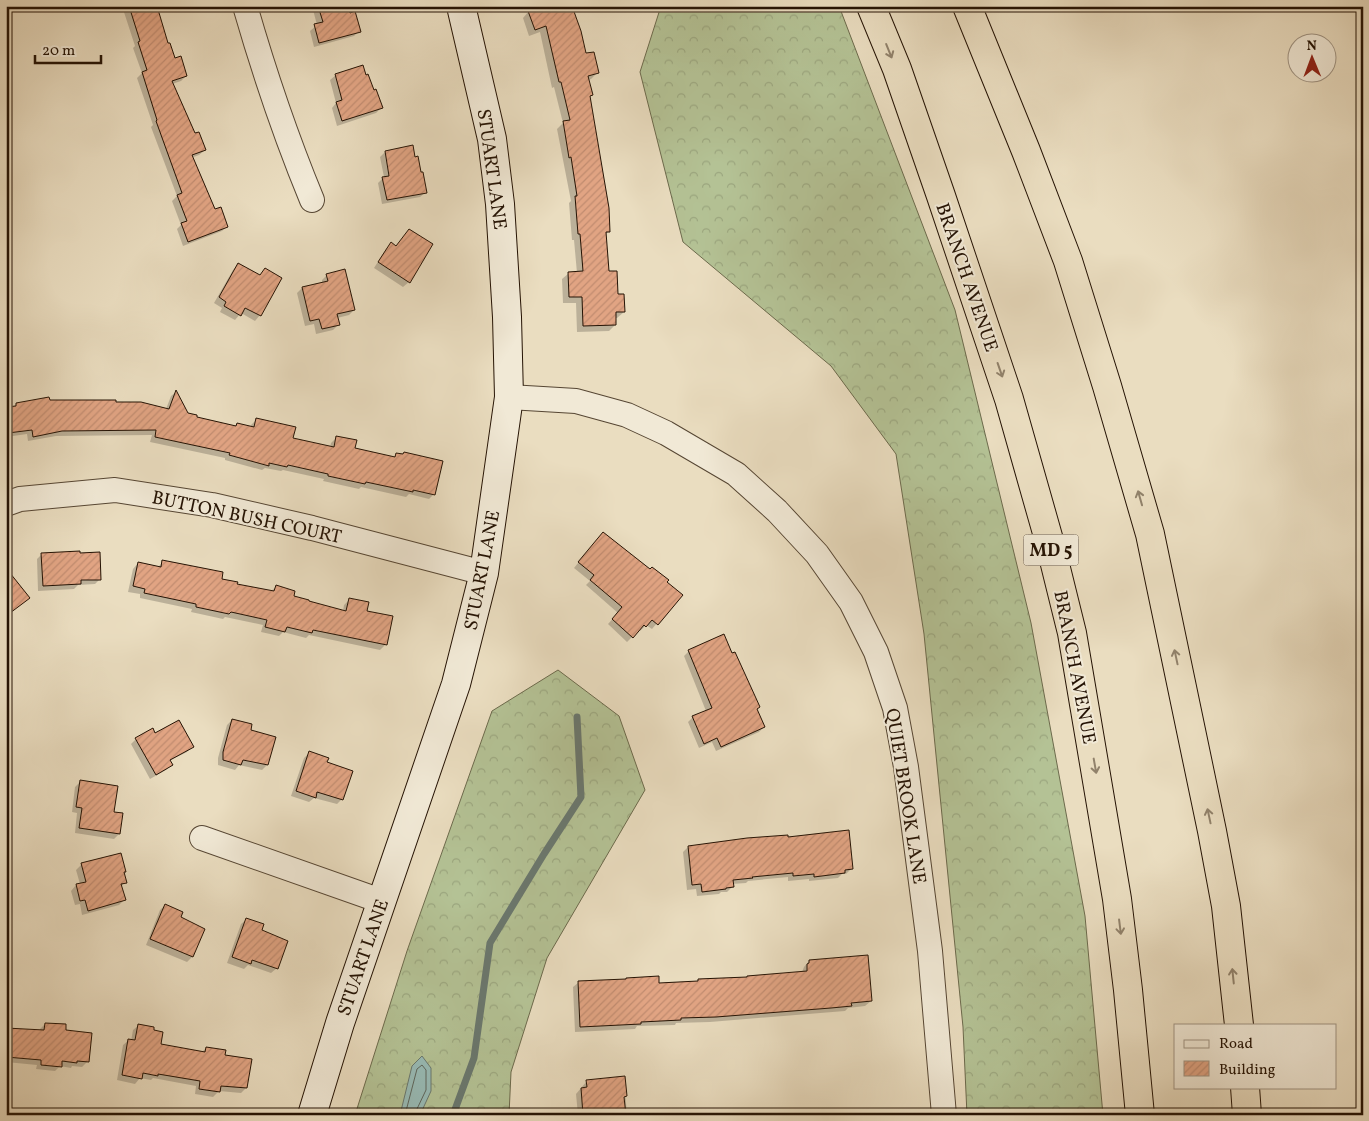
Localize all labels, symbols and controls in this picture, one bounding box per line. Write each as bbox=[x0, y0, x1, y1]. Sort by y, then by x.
scale bar bbox=[35, 32, 101, 64]
north arrow bbox=[1286, 32, 1336, 82]
text: N bbox=[1307, 37, 1317, 56]
text: 20 m bbox=[42, 41, 75, 62]
one-way arrow bbox=[886, 44, 895, 59]
street label: STUART LANE bbox=[470, 107, 512, 231]
street label: BRANCH AVENUE bbox=[928, 200, 1004, 356]
one-way arrow bbox=[995, 362, 1005, 378]
street label: BUTTON BUSH COURT bbox=[149, 485, 344, 551]
one-way arrow bbox=[1134, 491, 1144, 507]
street label: STUART LANE bbox=[459, 508, 507, 633]
road number: MD 5 bbox=[1024, 534, 1078, 566]
street label: BRANCH AVENUE bbox=[1046, 588, 1102, 747]
one-way arrow bbox=[1171, 649, 1180, 665]
street label: QUIET BROOK LANE bbox=[878, 707, 932, 886]
one-way arrow bbox=[1090, 758, 1100, 774]
one-way arrow bbox=[1203, 808, 1213, 824]
street label: STUART LANE bbox=[332, 896, 396, 1019]
one-way arrow bbox=[1115, 918, 1125, 934]
one-way arrow bbox=[1228, 969, 1238, 985]
legend bbox=[1174, 1024, 1336, 1088]
text: Road bbox=[1219, 1034, 1253, 1055]
text: Building bbox=[1219, 1060, 1276, 1081]

